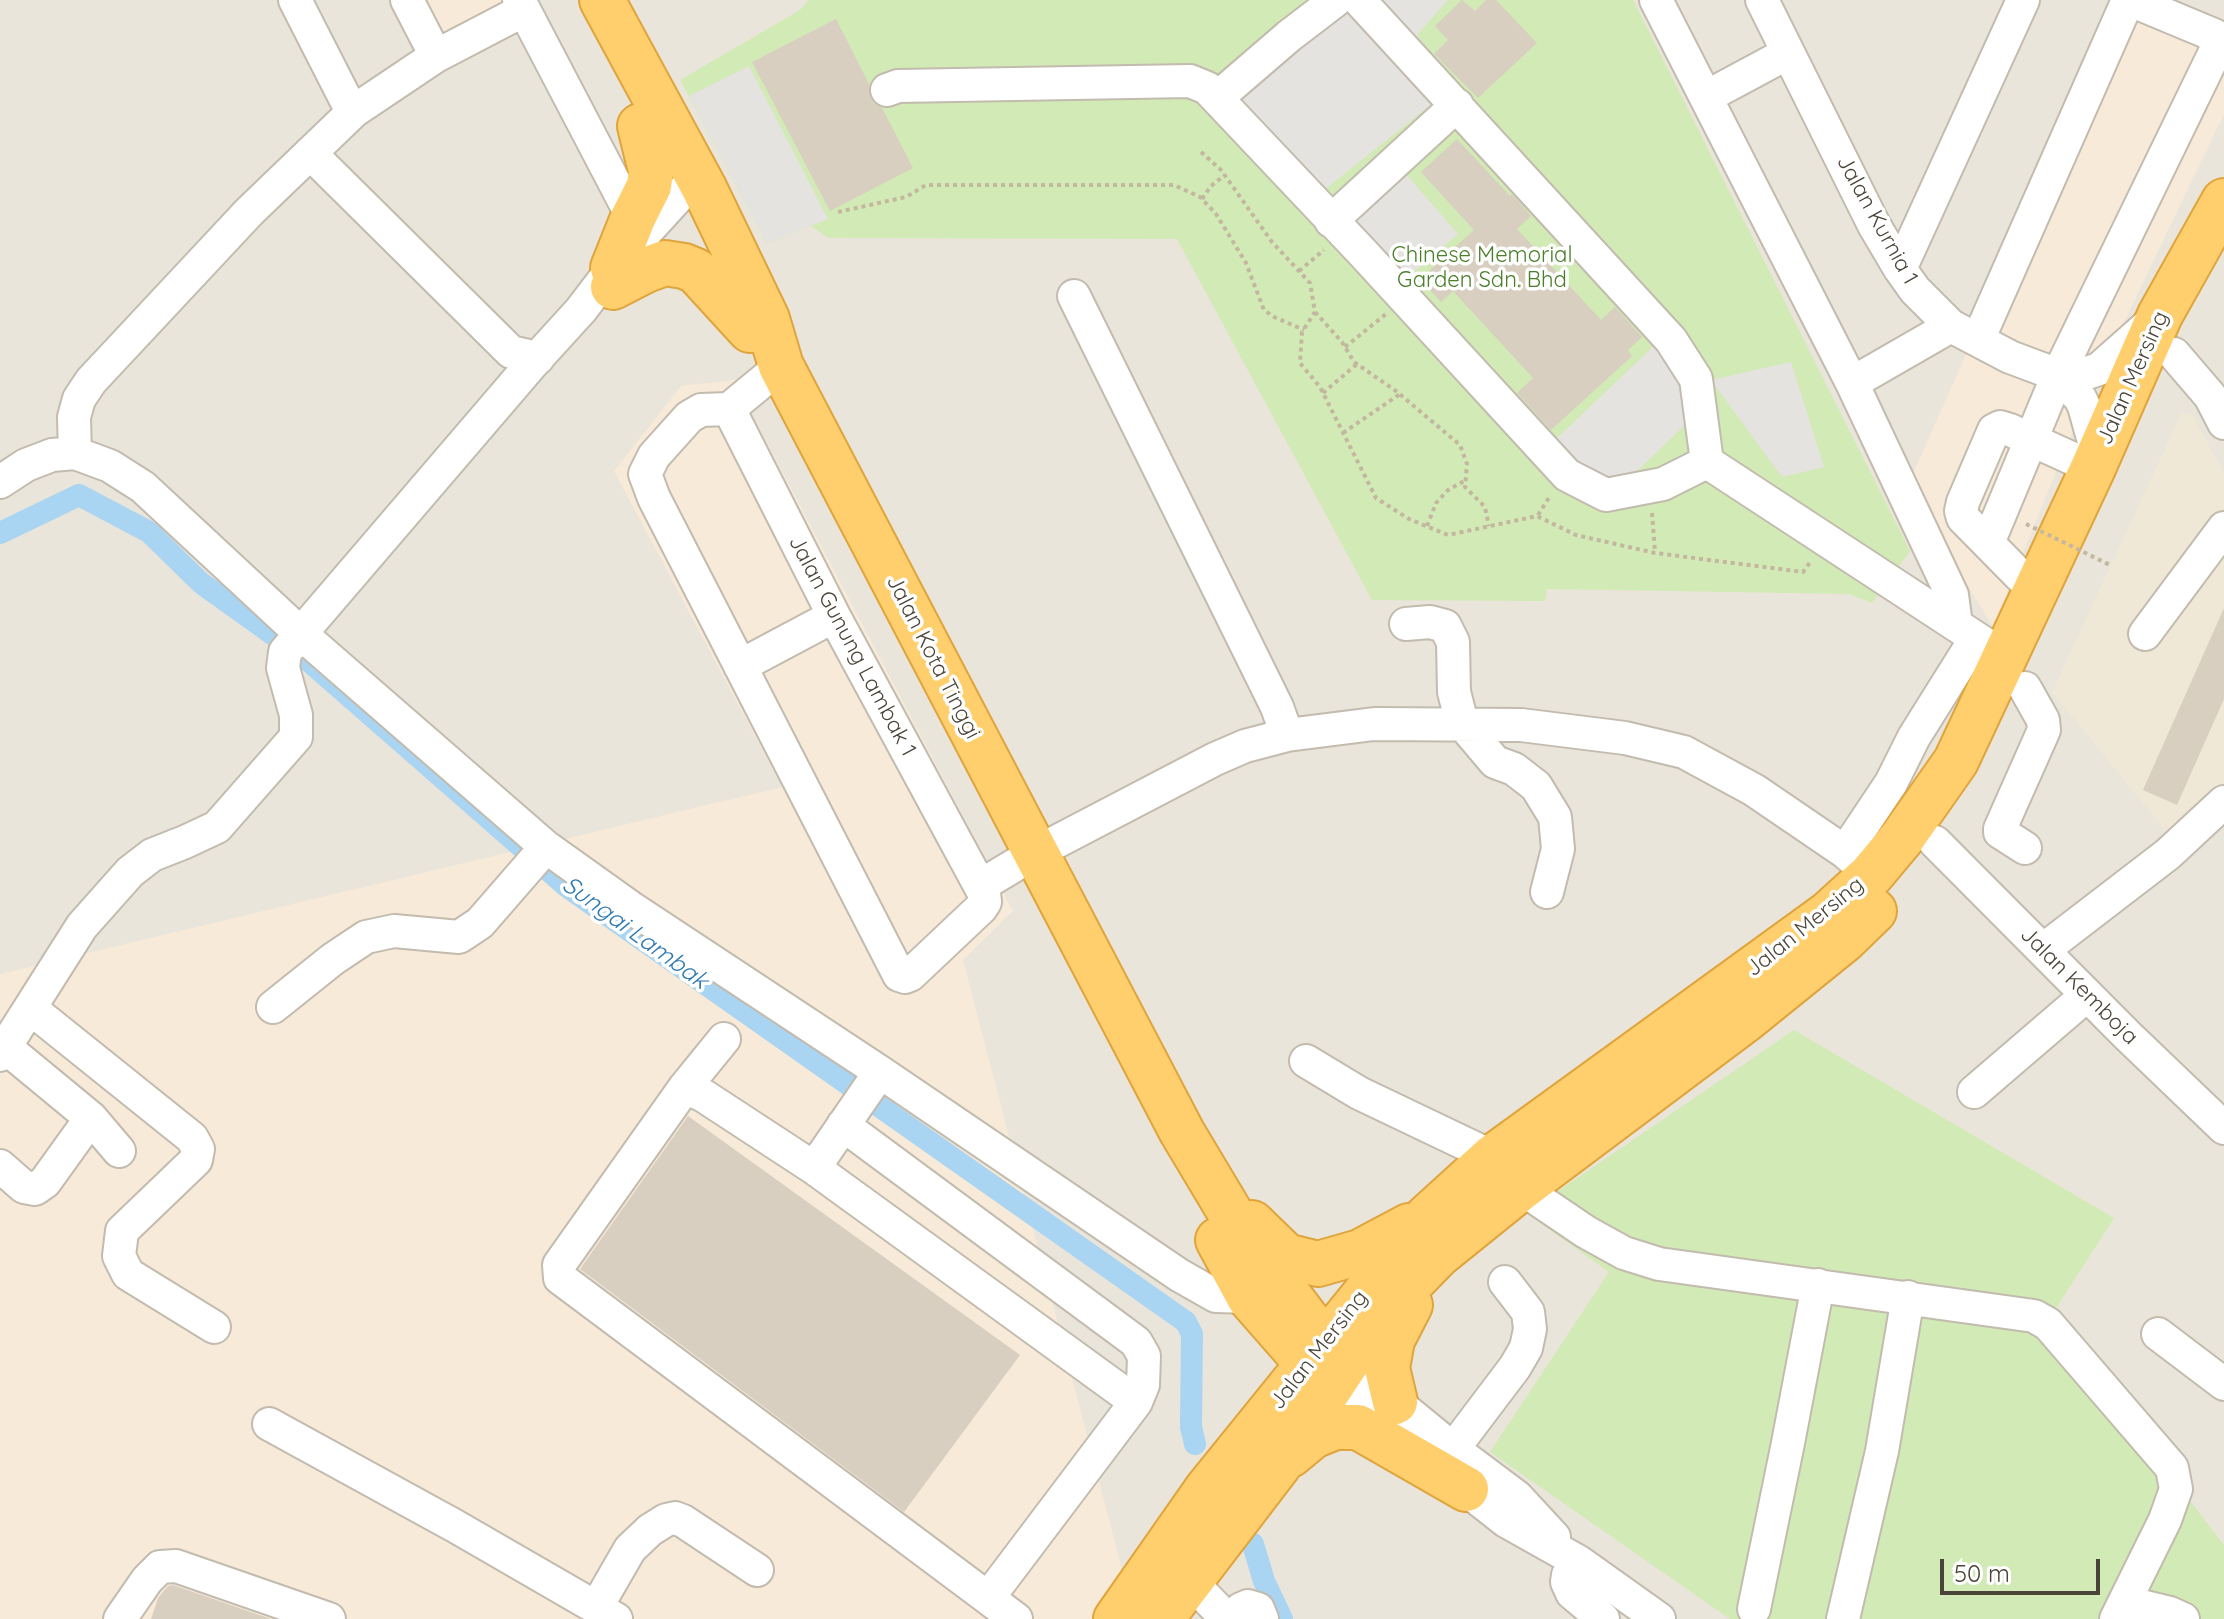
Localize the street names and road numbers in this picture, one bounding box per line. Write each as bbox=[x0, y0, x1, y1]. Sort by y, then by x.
street label: Jalan Kurnia 1 bbox=[1831, 151, 1923, 289]
street label: Jalan Mersing bbox=[2092, 307, 2174, 449]
street label: Jalan Gunung Lambak 1 bbox=[783, 531, 921, 761]
street label: Jalan Kota Tinggi bbox=[880, 571, 986, 743]
street label: Jalan Mersing bbox=[1741, 872, 1869, 982]
street label: Jalan Kemboja bbox=[2015, 922, 2143, 1050]
street label: Jalan Mersing bbox=[1264, 1285, 1374, 1415]

